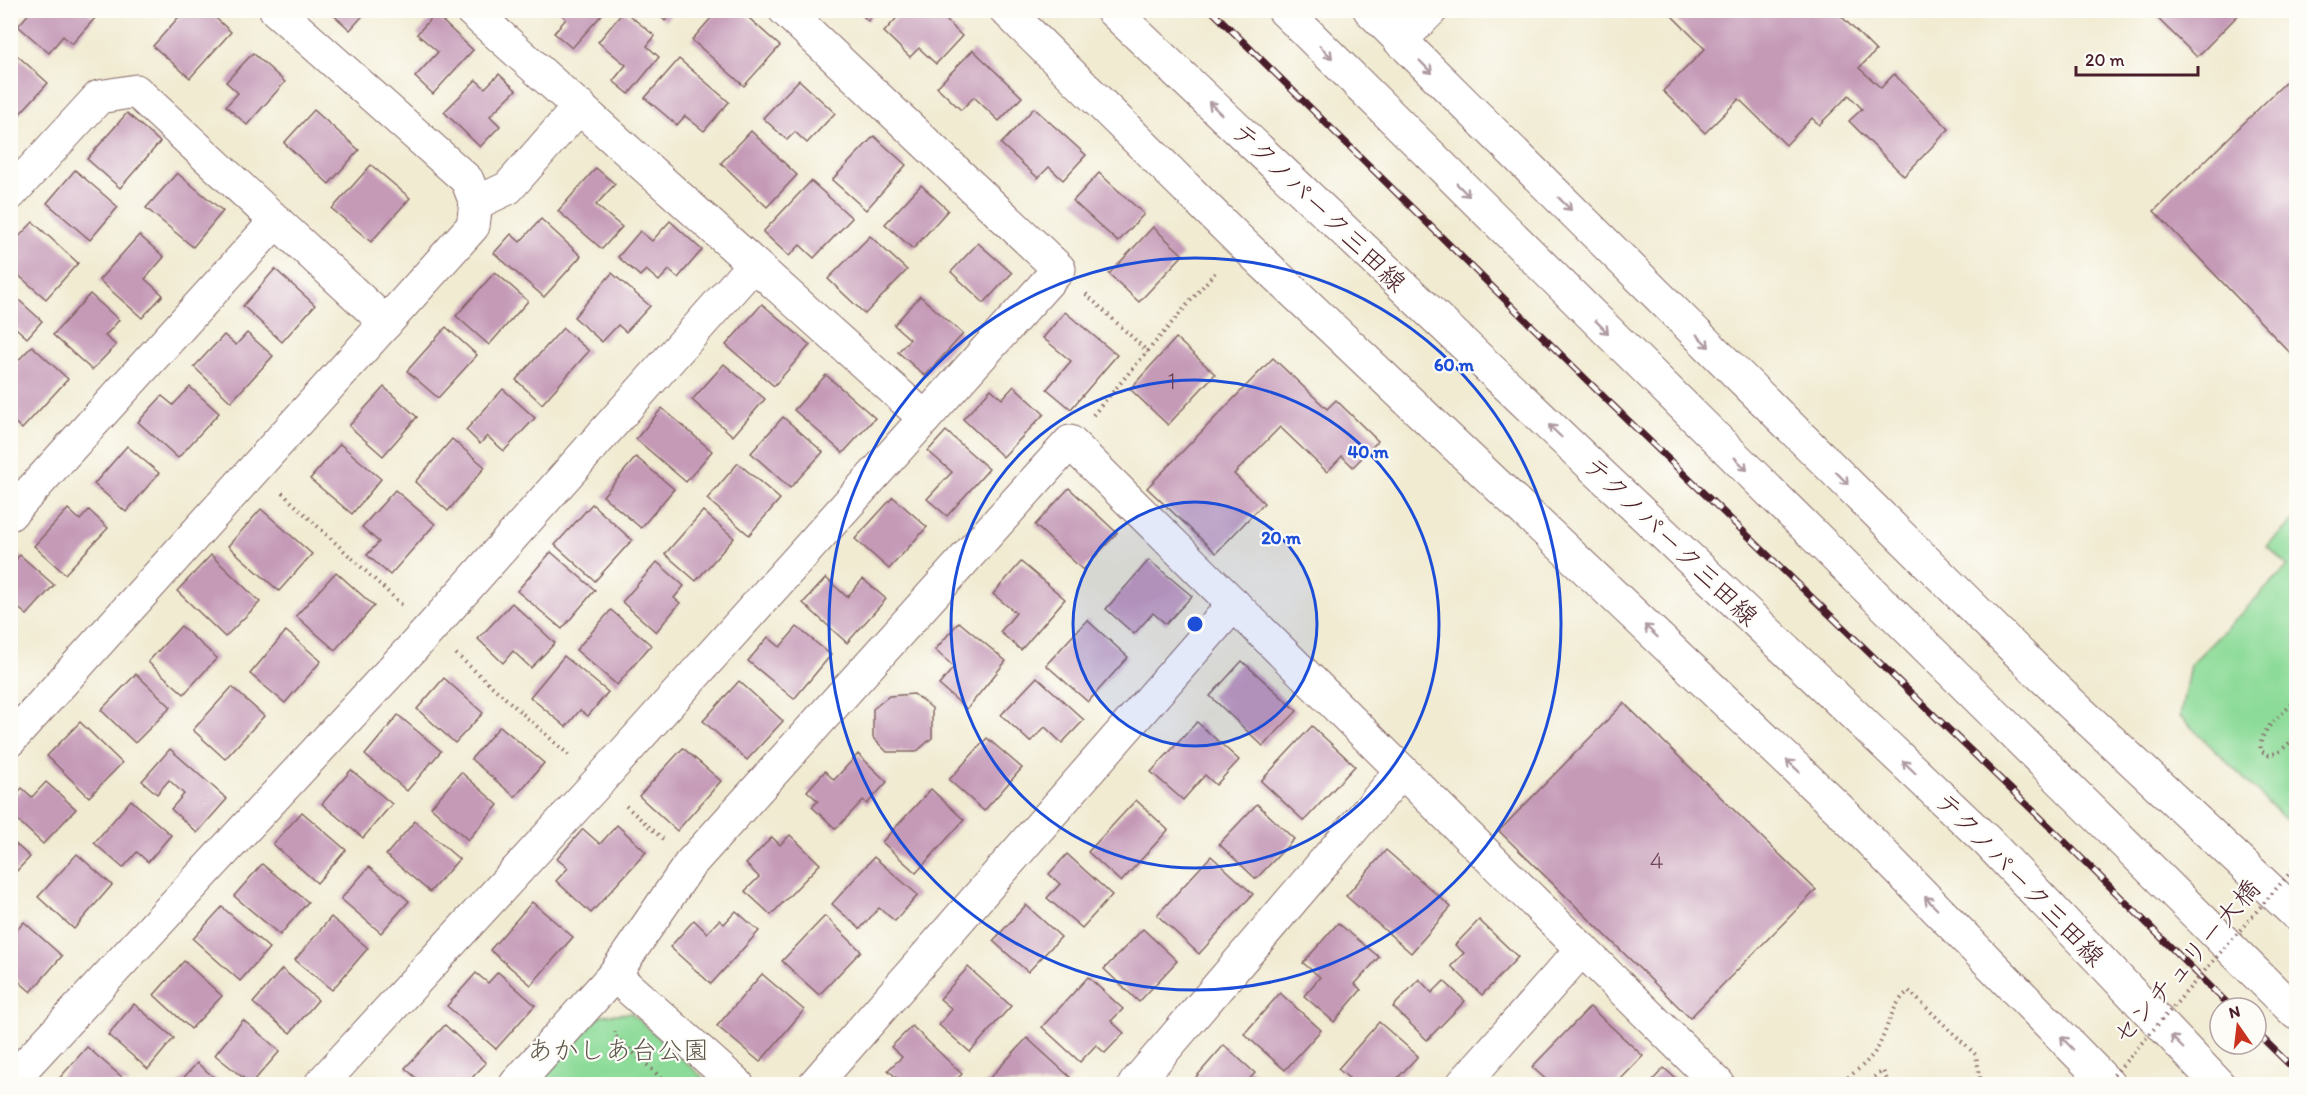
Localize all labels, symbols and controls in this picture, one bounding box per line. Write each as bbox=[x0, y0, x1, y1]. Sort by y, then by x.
scale bar bbox=[2076, 39, 2198, 77]
one-way arrow bbox=[1318, 45, 1333, 59]
text: 20 m bbox=[2085, 49, 2125, 71]
one-way arrow bbox=[1419, 59, 1434, 74]
one-way arrow bbox=[1208, 101, 1223, 116]
street label: テクノパーク三田線 bbox=[1225, 115, 1413, 299]
one-way arrow bbox=[1456, 183, 1471, 198]
one-way arrow bbox=[1557, 197, 1572, 211]
one-way arrow bbox=[1594, 320, 1609, 335]
one-way arrow bbox=[1696, 334, 1711, 348]
text: 60 m bbox=[1434, 354, 1475, 376]
house number: １ bbox=[1161, 368, 1183, 395]
one-way arrow bbox=[1547, 423, 1562, 438]
text: 40 m bbox=[1347, 441, 1389, 463]
street label: テクノパーク三田線 bbox=[1577, 449, 1765, 633]
one-way arrow bbox=[1733, 457, 1748, 472]
one-way arrow bbox=[1835, 471, 1849, 486]
text: 20 m bbox=[1261, 527, 1302, 549]
centre of rings bbox=[1185, 614, 1205, 634]
one-way arrow bbox=[1644, 624, 1659, 639]
one-way arrow bbox=[1785, 758, 1800, 773]
one-way arrow bbox=[1902, 760, 1917, 775]
street label: テクノパーク三田線 bbox=[1928, 785, 2112, 973]
house number: ４ bbox=[1646, 847, 1668, 874]
street label: センチュリー大橋 bbox=[2106, 873, 2266, 1051]
one-way arrow bbox=[1924, 896, 1938, 911]
north arrow bbox=[2208, 996, 2268, 1056]
text: N bbox=[2227, 1001, 2242, 1022]
park label: あかしあ台公園 bbox=[527, 1034, 709, 1066]
one-way arrow bbox=[2060, 1035, 2075, 1050]
one-way arrow bbox=[2171, 1035, 2185, 1050]

